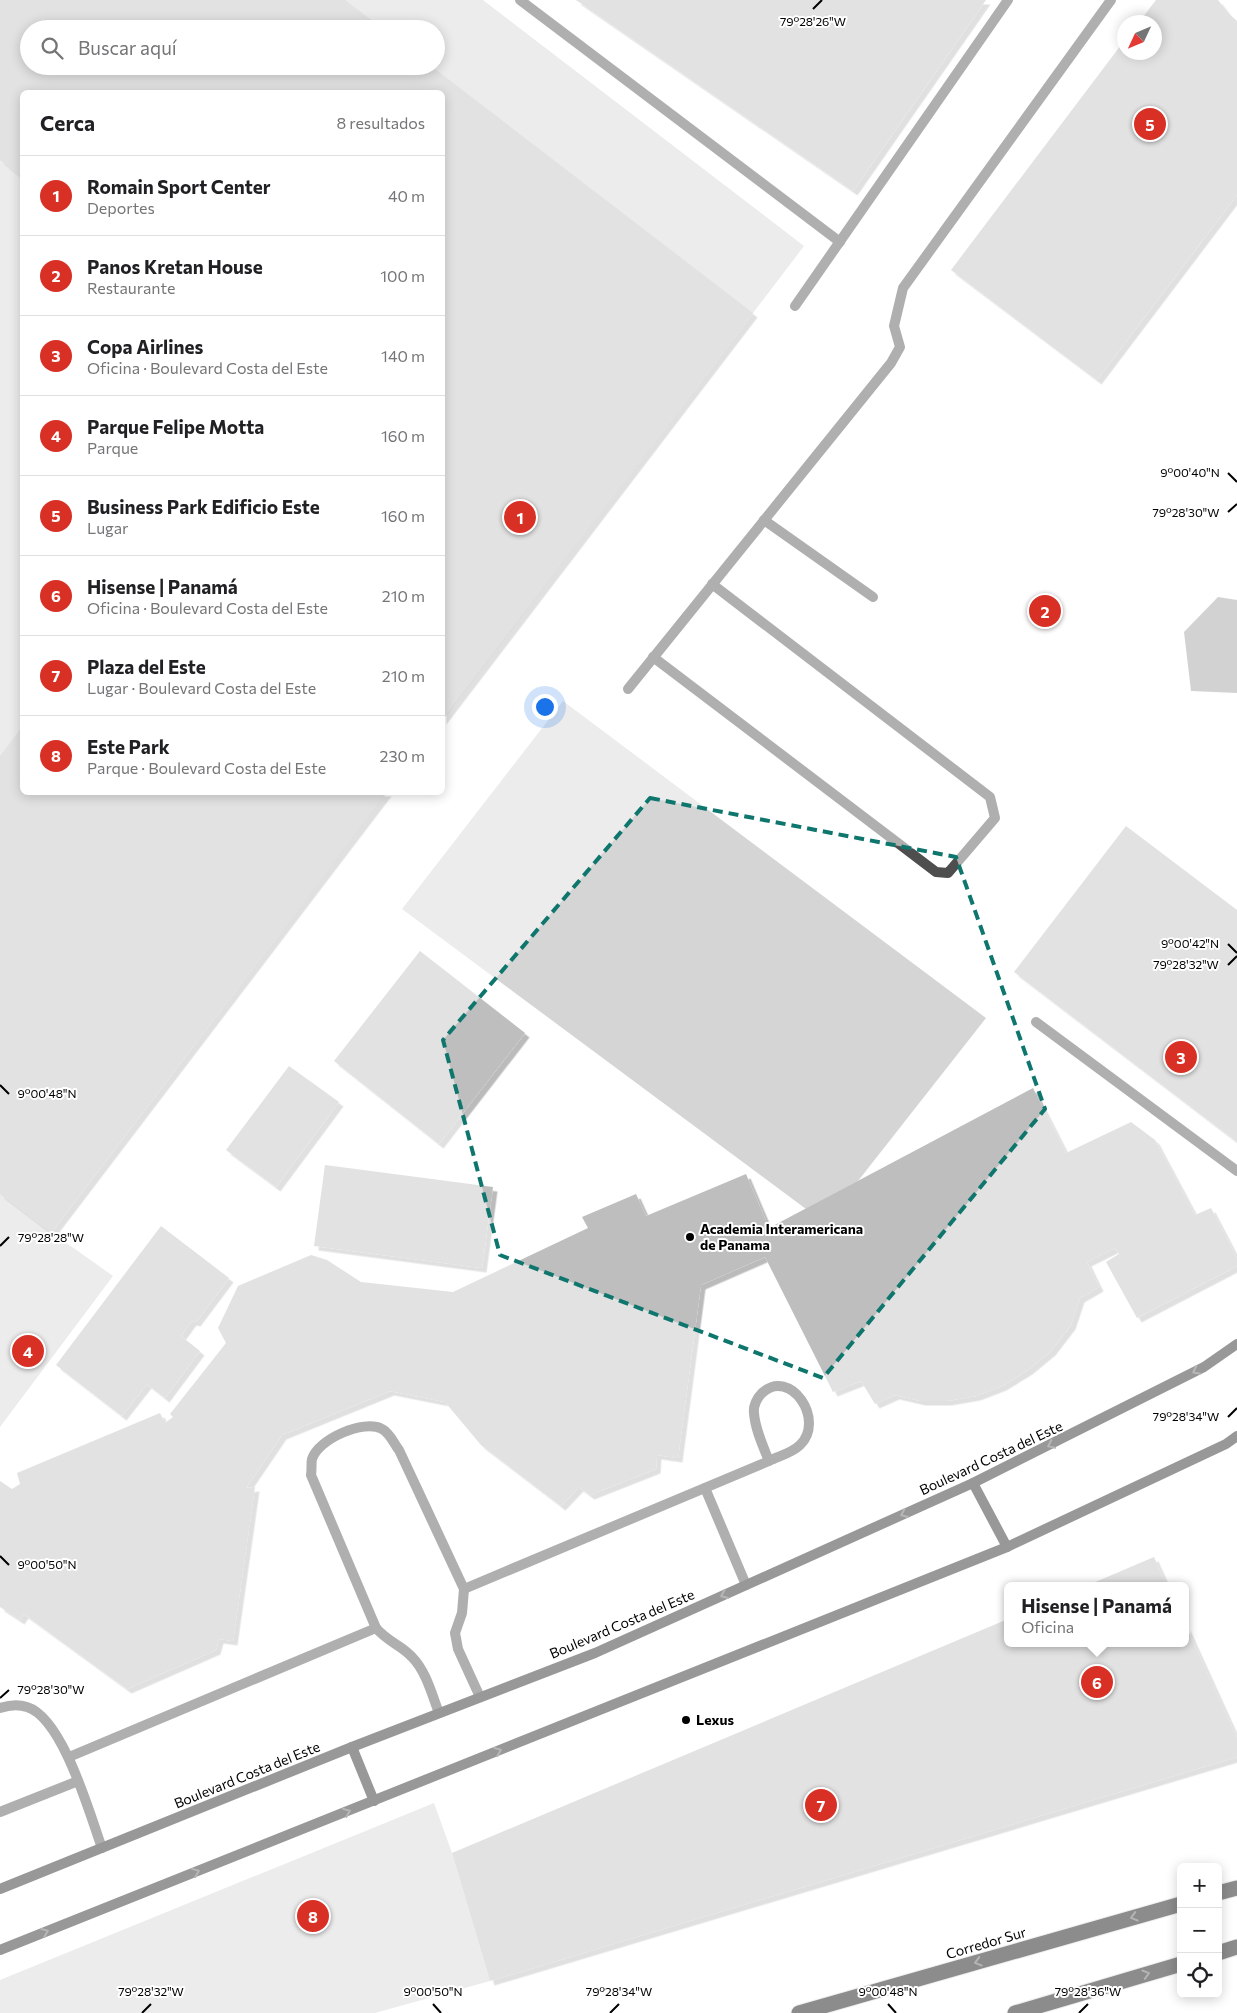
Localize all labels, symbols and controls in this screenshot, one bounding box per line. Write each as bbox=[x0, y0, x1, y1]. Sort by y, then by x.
text: 79°28'26"W bbox=[780, 14, 846, 28]
north arrow bbox=[1117, 15, 1162, 60]
search box bbox=[20, 20, 445, 75]
icon: search bbox=[38, 34, 66, 62]
text: Buscar aquí bbox=[78, 36, 177, 59]
pin: 5 bbox=[1134, 105, 1166, 143]
text: Cerca bbox=[40, 110, 95, 135]
text: 8 resultados bbox=[337, 113, 425, 132]
text: Romain Sport Center bbox=[87, 175, 271, 198]
text: 1 bbox=[52, 186, 60, 205]
text: 40 m bbox=[388, 186, 425, 205]
text: Deportes bbox=[87, 198, 155, 217]
text: Panos Kretan House bbox=[87, 255, 263, 278]
text: 2 bbox=[51, 266, 61, 285]
text: 100 m bbox=[380, 266, 425, 285]
text: Restaurante bbox=[87, 278, 175, 297]
text: Copa Airlines bbox=[87, 335, 203, 358]
text: 3 bbox=[51, 346, 61, 365]
text: 140 m bbox=[381, 346, 425, 365]
text: Oficina · Boulevard Costa del Este bbox=[87, 358, 328, 377]
text: Parque Felipe Motta bbox=[87, 415, 264, 438]
text: 4 bbox=[51, 426, 61, 445]
text: 160 m bbox=[381, 426, 425, 445]
text: Parque bbox=[87, 438, 138, 457]
text: 9°00'40"N bbox=[1160, 465, 1220, 479]
text: Business Park Edificio Este bbox=[87, 495, 320, 518]
pin: 1 bbox=[504, 498, 536, 536]
text: 79°28'30"W bbox=[1153, 505, 1219, 519]
text: 5 bbox=[51, 506, 61, 525]
text: 160 m bbox=[381, 506, 425, 525]
text: Lugar bbox=[87, 518, 128, 537]
text: Hisense | Panamá bbox=[87, 575, 238, 598]
text: 6 bbox=[51, 586, 61, 605]
text: 210 m bbox=[382, 586, 425, 605]
pin: 2 bbox=[1029, 592, 1061, 630]
text: Oficina · Boulevard Costa del Este bbox=[87, 598, 328, 617]
text: Plaza del Este bbox=[87, 655, 206, 678]
text: 7 bbox=[52, 666, 60, 685]
text: 210 m bbox=[382, 666, 425, 685]
text: Lugar · Boulevard Costa del Este bbox=[87, 678, 316, 697]
your location bbox=[532, 694, 558, 720]
text: Este Park bbox=[87, 735, 170, 758]
text: 8 bbox=[51, 746, 61, 765]
text: 230 m bbox=[380, 746, 425, 765]
text: Parque · Boulevard Costa del Este bbox=[87, 758, 326, 777]
text: 9°00'42"N bbox=[1161, 936, 1219, 950]
text: 79°28'32"W bbox=[1153, 957, 1219, 971]
pin: 3 bbox=[1165, 1038, 1197, 1076]
text: 9°00'48"N bbox=[18, 1086, 76, 1100]
place label: Academia Interamericana de Panama bbox=[700, 1220, 863, 1253]
text: 79°28'28"W bbox=[18, 1230, 84, 1244]
marker: Academia Interamericana de Panama bbox=[684, 1231, 696, 1243]
pin: 4 bbox=[12, 1332, 44, 1370]
one-way arrow bbox=[1192, 1365, 1201, 1375]
text: 79°28'34"W bbox=[1153, 1409, 1219, 1423]
street label: Boulevard Costa del Este bbox=[917, 1417, 1065, 1498]
one-way arrow bbox=[1047, 1438, 1056, 1449]
one-way arrow bbox=[900, 1507, 909, 1518]
text: 9°00'50"N bbox=[17, 1557, 77, 1571]
popup bbox=[1004, 1582, 1189, 1647]
street label: Boulevard Costa del Este bbox=[547, 1585, 697, 1662]
one-way arrow bbox=[720, 1589, 729, 1599]
text: Hisense | Panamá bbox=[1021, 1594, 1172, 1617]
text: Oficina bbox=[1021, 1617, 1074, 1636]
pin: 6 bbox=[1081, 1663, 1113, 1701]
text: 79°28'30"W bbox=[18, 1682, 84, 1696]
place label: Lexus bbox=[696, 1711, 734, 1728]
marker: Lexus bbox=[680, 1714, 692, 1726]
street label: Boulevard Costa del Este bbox=[171, 1737, 322, 1812]
one-way arrow bbox=[493, 1747, 502, 1757]
pin: 7 bbox=[805, 1786, 837, 1824]
one-way arrow bbox=[342, 1807, 351, 1818]
map controls bbox=[1177, 1863, 1222, 1998]
button: + bbox=[1177, 1863, 1222, 1908]
one-way arrow bbox=[191, 1867, 200, 1878]
pin: 8 bbox=[297, 1897, 329, 1935]
button: − bbox=[1177, 1908, 1222, 1953]
one-way arrow bbox=[1130, 1912, 1138, 1922]
street label: Corredor Sur bbox=[944, 1923, 1028, 1962]
one-way arrow bbox=[40, 1928, 49, 1938]
button: locate bbox=[1177, 1953, 1222, 1998]
one-way arrow bbox=[973, 1956, 982, 1967]
one-way arrow bbox=[1141, 1970, 1149, 1980]
text: 79°28'32"W bbox=[118, 1984, 184, 1998]
text: 9°00'50"N bbox=[403, 1984, 463, 1998]
text: 79°28'34"W bbox=[586, 1984, 652, 1998]
text: 9°00'48"N bbox=[859, 1984, 917, 1998]
text: 79°28'36"W bbox=[1055, 1984, 1121, 1998]

